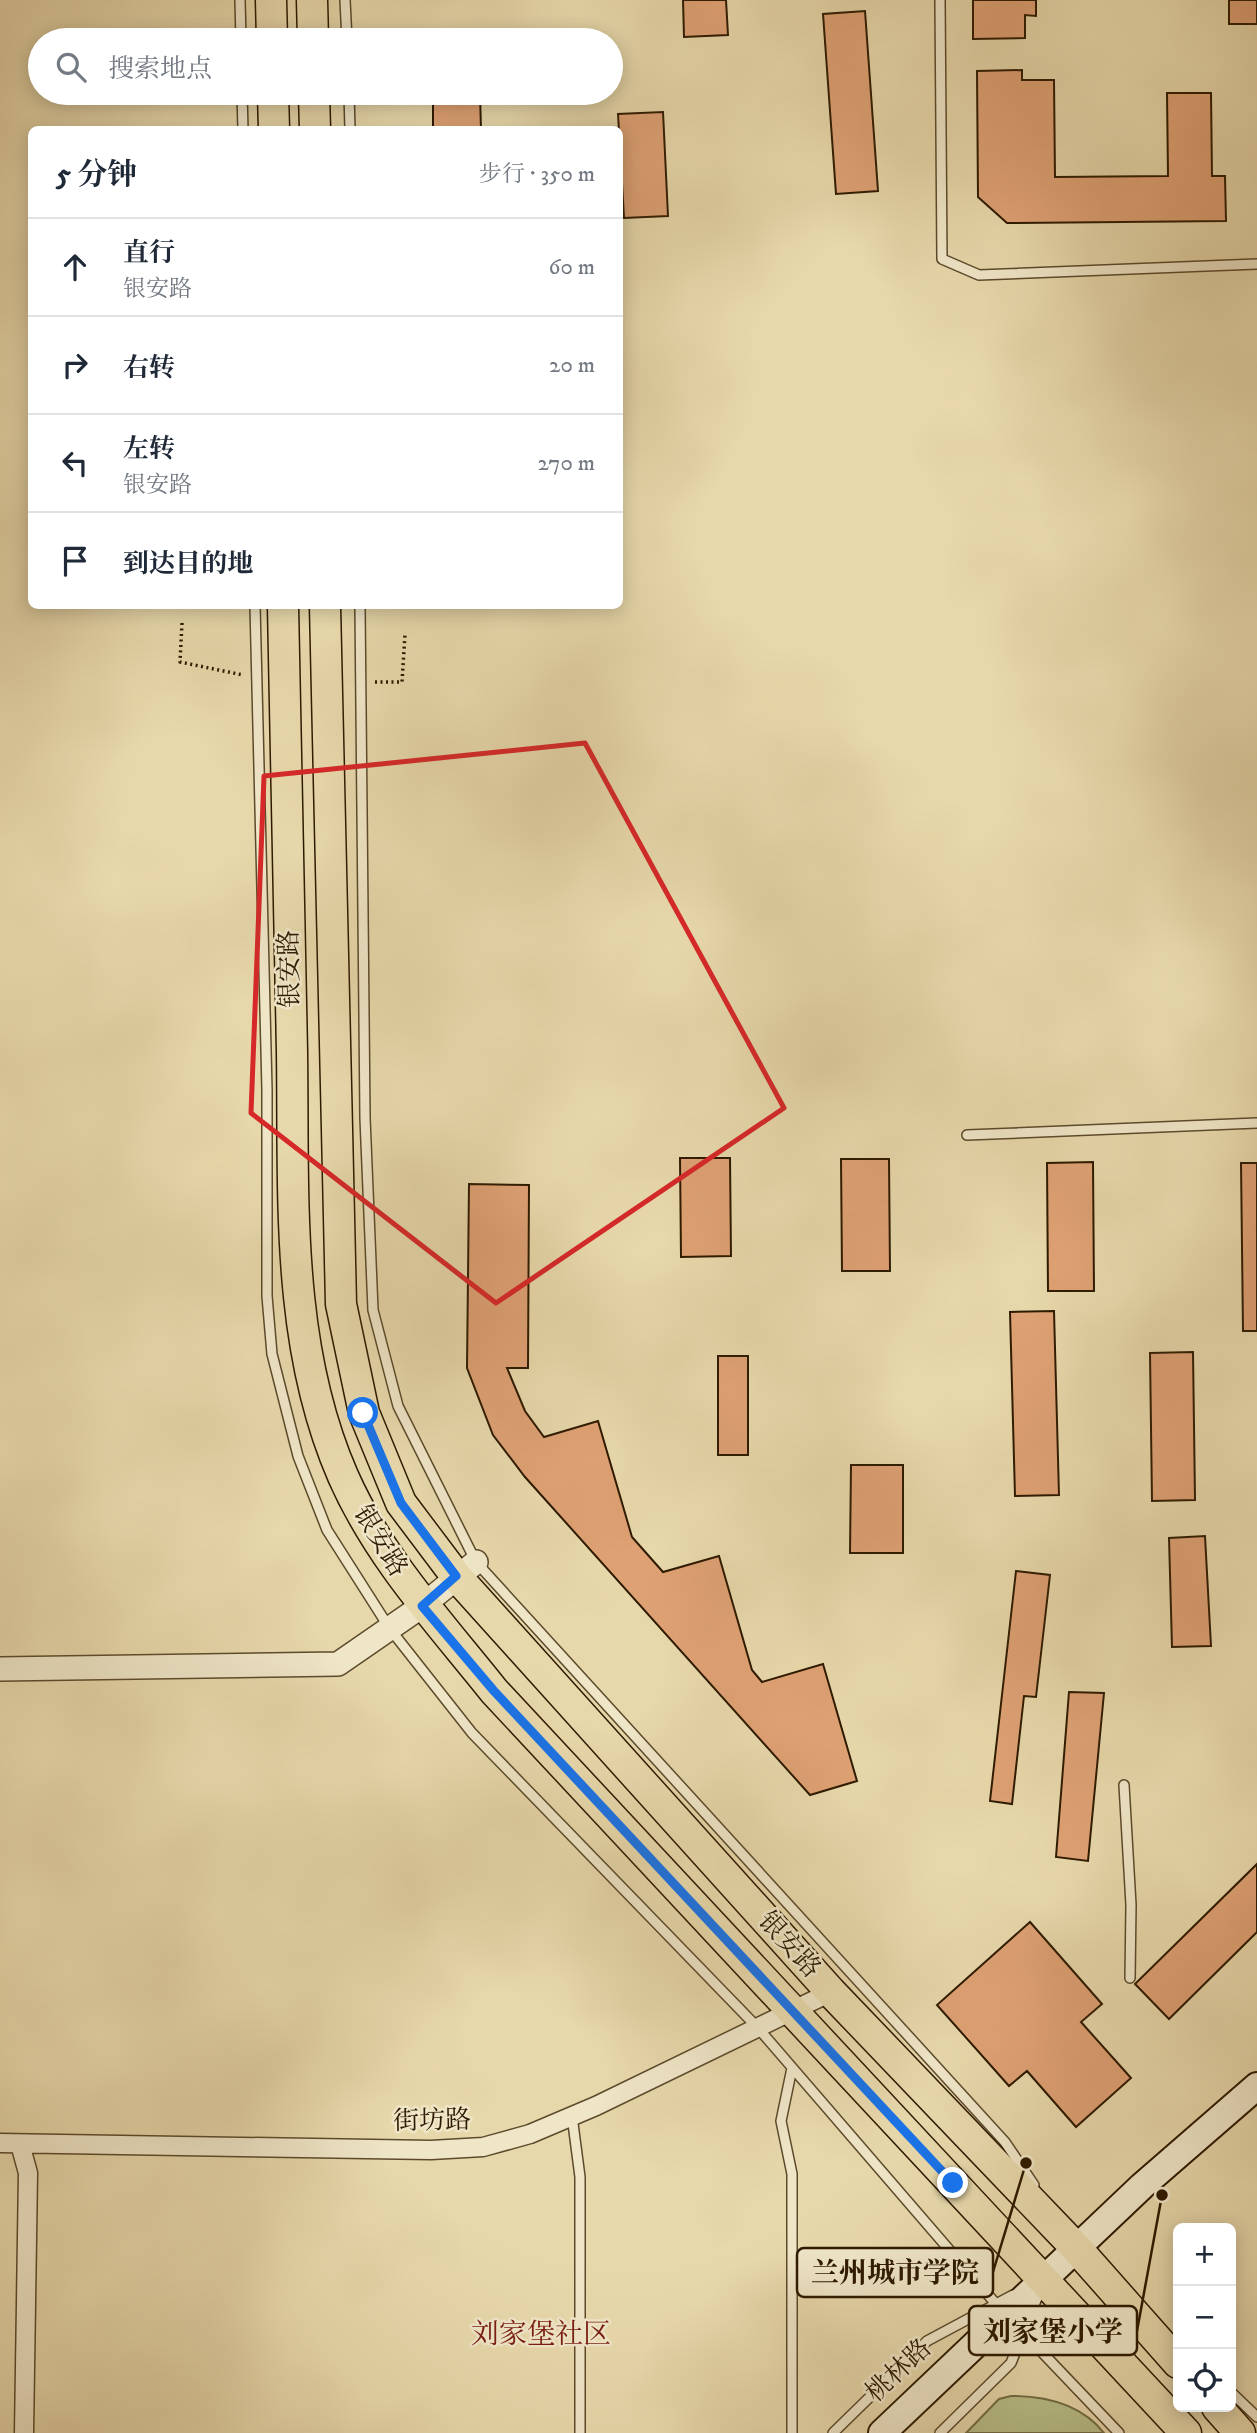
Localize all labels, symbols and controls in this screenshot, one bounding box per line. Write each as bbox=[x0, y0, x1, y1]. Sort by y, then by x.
search box bbox=[28, 28, 623, 105]
icon: search bbox=[52, 48, 90, 86]
text: 搜索地点 bbox=[108, 53, 212, 86]
text: 5 分钟 bbox=[56, 157, 137, 194]
text: 步行 · 350 m bbox=[479, 160, 595, 189]
text: 直行 bbox=[123, 237, 175, 270]
icon: ahead bbox=[56, 248, 94, 286]
text: 60 m bbox=[548, 253, 595, 282]
text: 银安路 bbox=[123, 275, 192, 304]
icon: right bbox=[56, 346, 94, 384]
text: 20 m bbox=[549, 351, 595, 380]
text: 右转 bbox=[123, 352, 175, 385]
text: 左转 bbox=[123, 433, 175, 466]
icon: left bbox=[56, 444, 94, 482]
text: 270 m bbox=[538, 449, 595, 478]
text: 银安路 bbox=[123, 471, 192, 500]
icon: arrive bbox=[56, 542, 94, 580]
text: 到达目的地 bbox=[123, 548, 253, 581]
street label: 银安路 bbox=[273, 930, 307, 1008]
route start bbox=[347, 1397, 378, 1428]
street label: 银安路 bbox=[346, 1499, 414, 1583]
street label: 银安路 bbox=[751, 1905, 827, 1985]
street label: 街坊路 bbox=[393, 2104, 471, 2138]
route end bbox=[937, 2167, 968, 2198]
map controls bbox=[1173, 2223, 1236, 2412]
button: + bbox=[1173, 2223, 1236, 2286]
callout: 兰州城市学院 bbox=[797, 2248, 993, 2297]
text: 兰州城市学院 bbox=[811, 2256, 979, 2291]
button: − bbox=[1173, 2286, 1236, 2349]
callout: 刘家堡小学 bbox=[969, 2306, 1137, 2355]
text: 刘家堡小学 bbox=[983, 2315, 1123, 2350]
district label: 刘家堡社区 bbox=[471, 2317, 611, 2352]
street label: 桃林路 bbox=[859, 2332, 939, 2410]
button: locate bbox=[1173, 2349, 1236, 2412]

